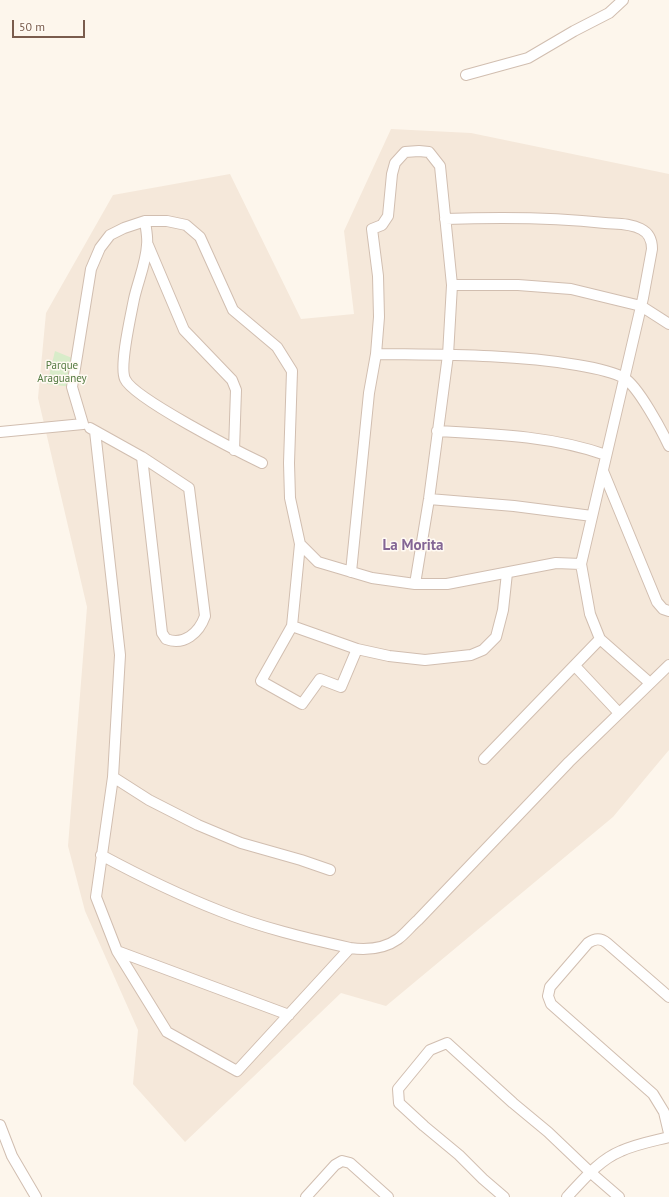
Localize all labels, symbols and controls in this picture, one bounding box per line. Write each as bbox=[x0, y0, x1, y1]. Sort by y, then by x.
scale bar bbox=[14, 12, 87, 38]
text: 50 m bbox=[19, 19, 45, 34]
park label: Parque Araguaney bbox=[37, 359, 87, 385]
district label: La Morita bbox=[383, 537, 443, 555]

